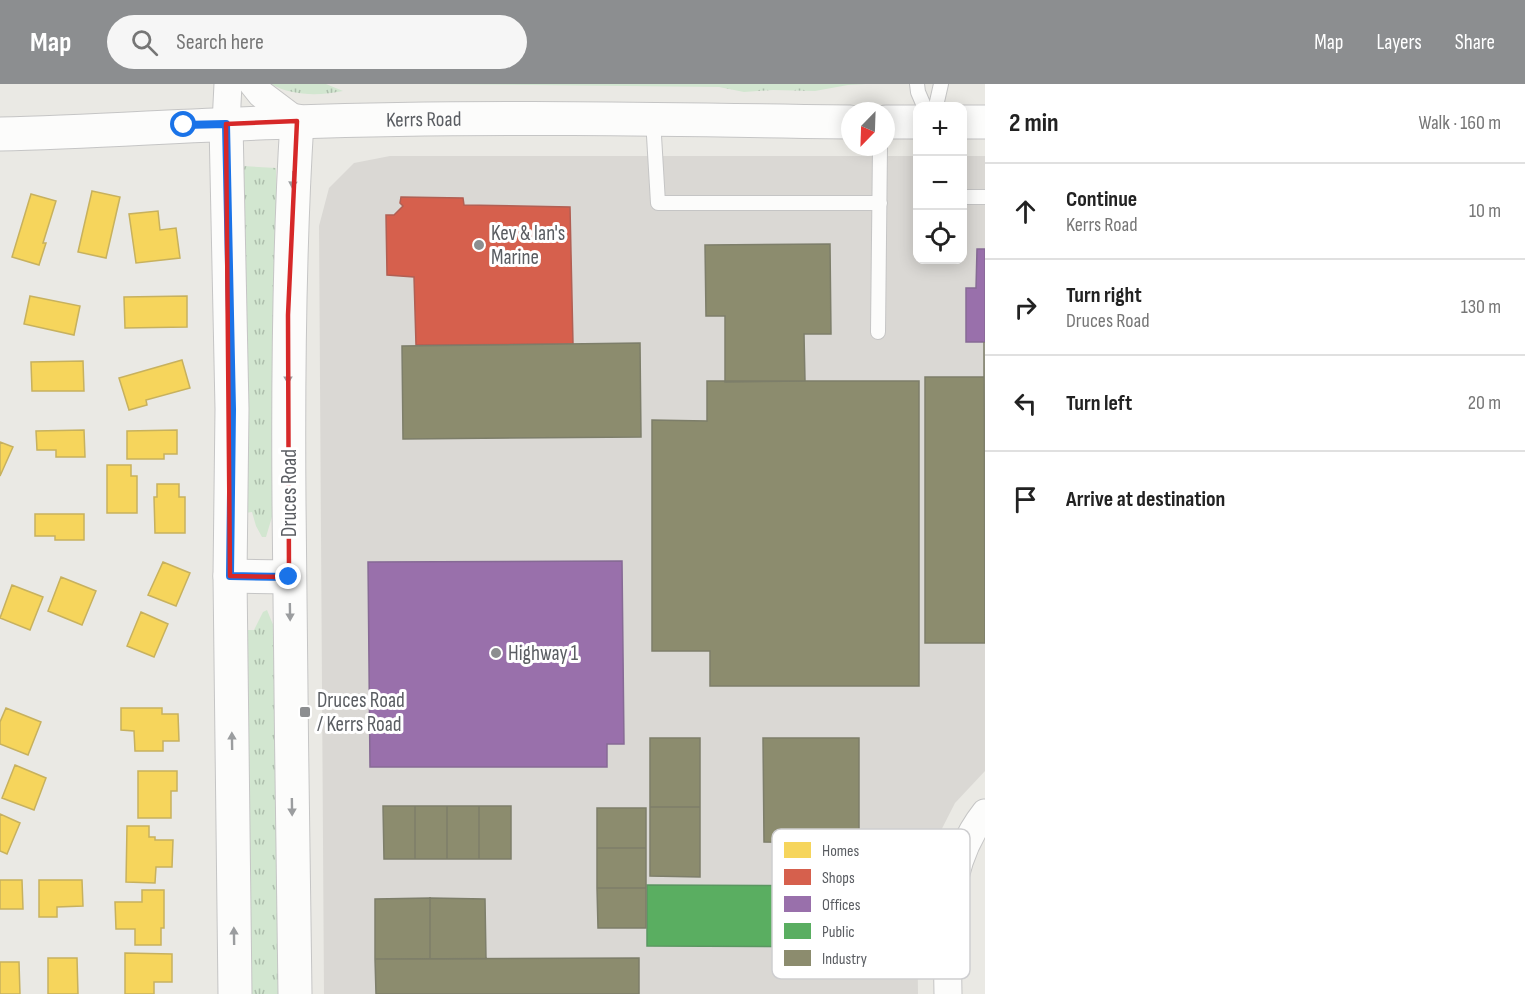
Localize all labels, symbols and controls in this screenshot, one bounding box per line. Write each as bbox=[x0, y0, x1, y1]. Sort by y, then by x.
search box bbox=[107, 15, 527, 69]
text: Map bbox=[30, 26, 71, 59]
icon: search bbox=[128, 26, 161, 59]
text: Search here bbox=[176, 29, 264, 56]
text: Map bbox=[1314, 30, 1343, 55]
text: Layers bbox=[1376, 30, 1422, 55]
text: Share bbox=[1455, 30, 1495, 55]
north arrow bbox=[841, 102, 895, 156]
map controls bbox=[913, 102, 967, 264]
button: + bbox=[913, 102, 967, 156]
street label: Kerrs Road bbox=[386, 107, 461, 133]
text: 2 min bbox=[1009, 108, 1059, 139]
route start bbox=[170, 111, 196, 137]
text: Walk · 160 m bbox=[1418, 111, 1501, 135]
button: − bbox=[913, 156, 967, 210]
one-way arrow bbox=[289, 170, 298, 189]
text: Continue bbox=[1066, 186, 1137, 213]
icon: ahead bbox=[1009, 195, 1042, 228]
text: 10 m bbox=[1469, 199, 1501, 223]
button: locate bbox=[913, 210, 967, 264]
text: Kerrs Road bbox=[1066, 213, 1138, 237]
place label: Kev & Ian's Marine bbox=[491, 221, 565, 270]
marker: Kev & Ian's Marine bbox=[472, 238, 486, 252]
text: Turn right bbox=[1066, 282, 1142, 309]
icon: right bbox=[1009, 291, 1042, 324]
text: 130 m bbox=[1461, 295, 1501, 319]
text: Druces Road bbox=[1066, 309, 1150, 333]
one-way arrow bbox=[284, 365, 293, 384]
icon: left bbox=[1009, 387, 1042, 420]
text: Turn left bbox=[1066, 390, 1132, 417]
text: 20 m bbox=[1468, 391, 1501, 415]
street label: Druces Road bbox=[277, 449, 302, 537]
icon: arrive bbox=[1009, 483, 1042, 516]
text: Arrive at destination bbox=[1066, 486, 1225, 513]
route end bbox=[275, 563, 301, 589]
one-way arrow bbox=[285, 602, 295, 621]
place label: Highway 1 bbox=[508, 641, 579, 666]
marker: Highway 1 bbox=[489, 646, 503, 660]
place label: Druces Road / Kerrs Road bbox=[317, 688, 405, 737]
marker: Druces Road / Kerrs Road bbox=[298, 705, 312, 719]
one-way arrow bbox=[227, 731, 237, 750]
one-way arrow bbox=[287, 797, 297, 816]
legend bbox=[772, 829, 970, 979]
text: Homes bbox=[822, 842, 859, 861]
text: Shops bbox=[822, 869, 855, 888]
text: Offices bbox=[822, 896, 861, 915]
text: Public bbox=[822, 923, 855, 942]
one-way arrow bbox=[229, 926, 239, 945]
text: Industry bbox=[822, 950, 867, 969]

